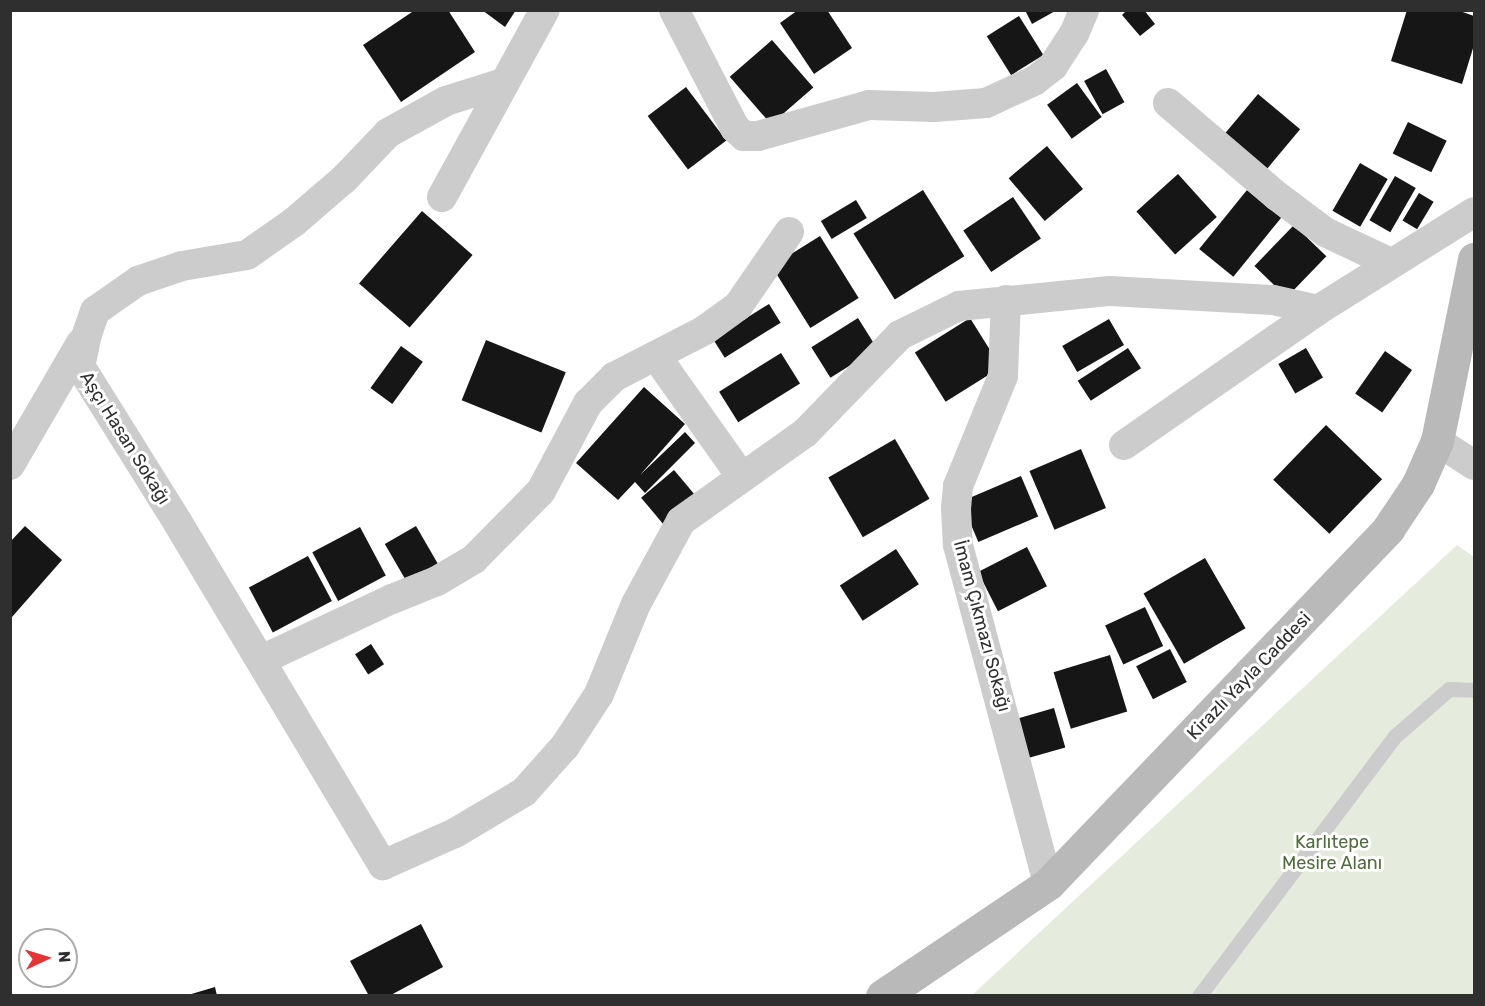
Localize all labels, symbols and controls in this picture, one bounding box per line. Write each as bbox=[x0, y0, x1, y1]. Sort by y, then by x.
street label: Aşçı Hasan Sokağı bbox=[75, 367, 175, 509]
street label: İmam Çıkmazı Sokağı bbox=[949, 538, 1015, 714]
street label: Kirazlı Yayla Caddesi bbox=[1182, 608, 1316, 744]
park label: Karlıtepe Mesire Alanı bbox=[1282, 832, 1382, 874]
north arrow bbox=[18, 928, 78, 988]
text: N bbox=[55, 950, 74, 963]

